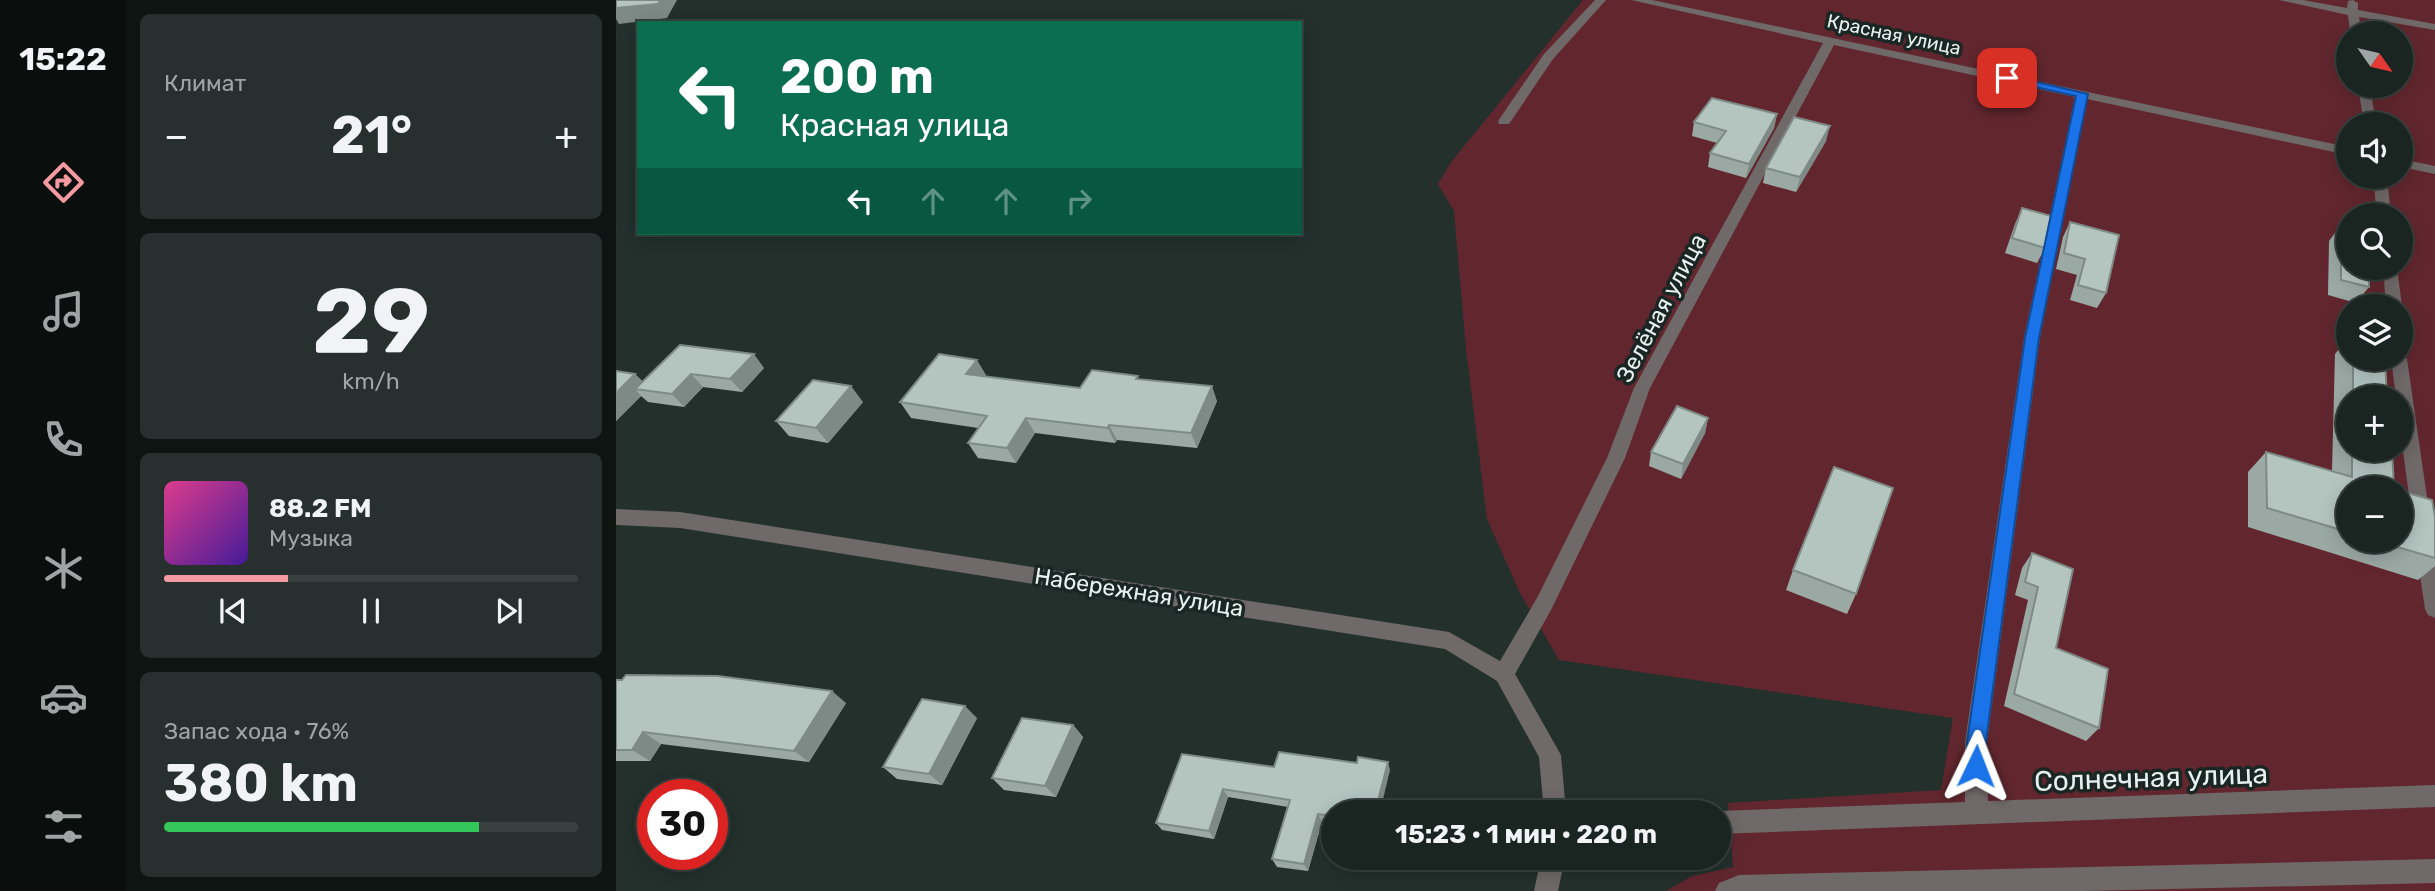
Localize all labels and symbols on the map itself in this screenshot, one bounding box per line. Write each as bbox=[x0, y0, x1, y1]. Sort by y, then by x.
street label: Красная улица bbox=[1825, 9, 1963, 60]
north arrow bbox=[2336, 21, 2413, 98]
pin bbox=[1977, 48, 2037, 108]
street label: Зелёная улица bbox=[1610, 229, 1712, 387]
street label: Набережная улица bbox=[1032, 562, 1246, 622]
position arrow bbox=[1939, 729, 2013, 803]
street label: Солнечная улица bbox=[2034, 757, 2269, 798]
speed limit sign: 30 bbox=[637, 779, 728, 870]

